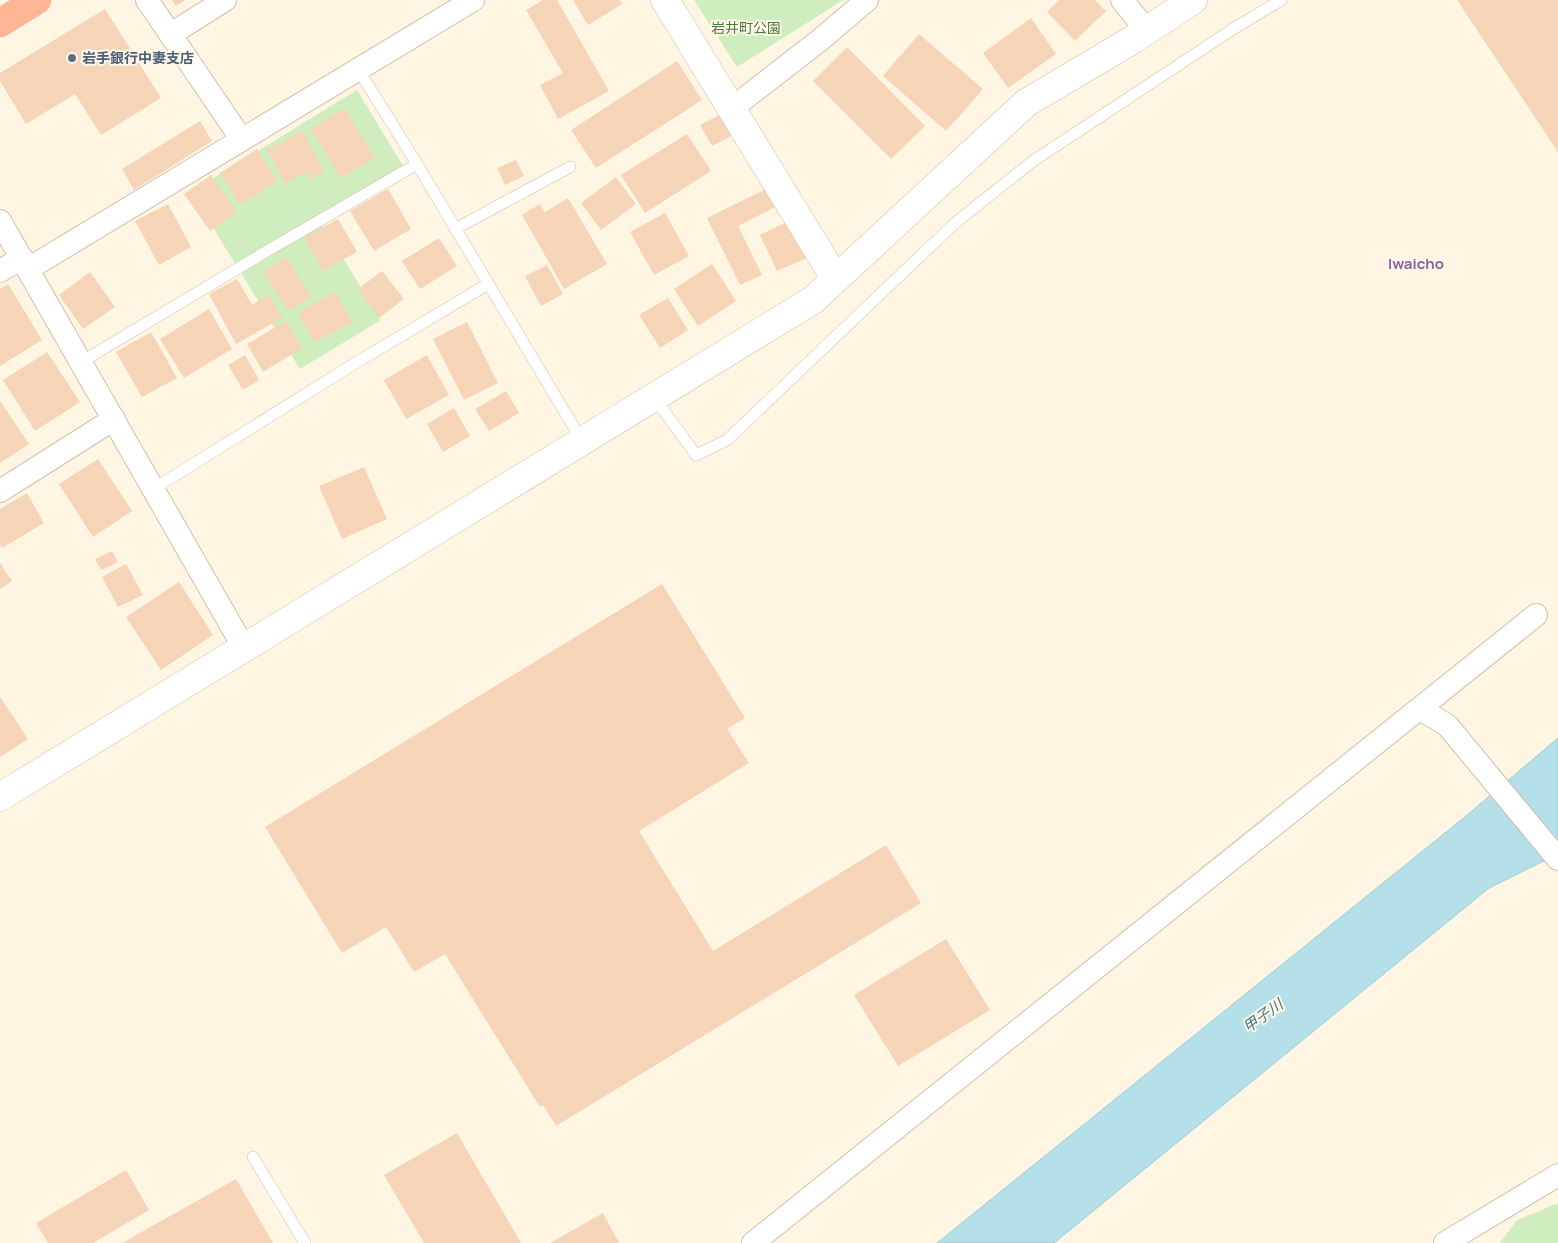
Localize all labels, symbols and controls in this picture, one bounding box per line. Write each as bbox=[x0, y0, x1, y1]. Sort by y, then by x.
park label: 岩井町公園 bbox=[711, 18, 781, 37]
place label: 岩手銀行中妻支店 bbox=[82, 48, 194, 67]
marker: 岩手銀行中妻支店 bbox=[66, 52, 78, 64]
district label: Iwaicho bbox=[1388, 253, 1444, 274]
water label: 甲子川 bbox=[1238, 993, 1289, 1037]

